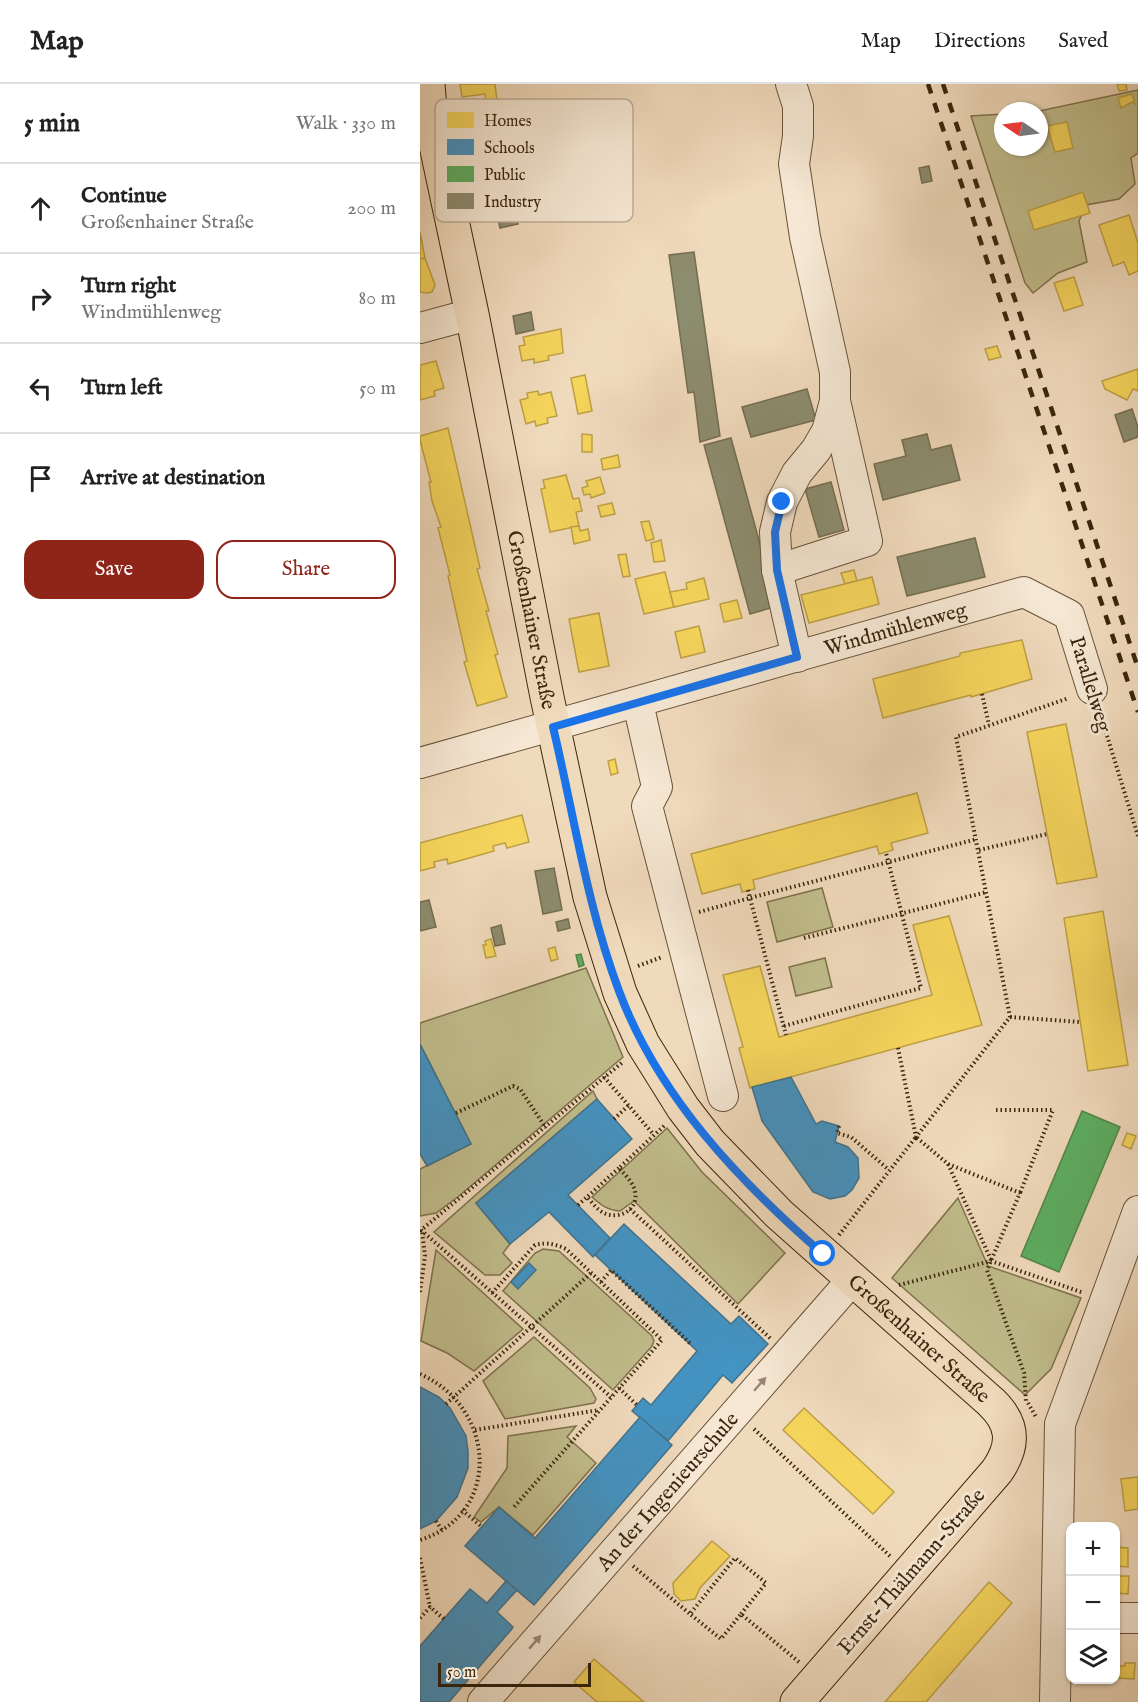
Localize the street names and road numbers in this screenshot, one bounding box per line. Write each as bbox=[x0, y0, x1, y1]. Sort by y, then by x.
street label: Großenhainer Straße bbox=[500, 528, 561, 712]
street label: Windmühlenweg bbox=[821, 597, 971, 663]
street label: Parallelweg bbox=[1062, 633, 1117, 736]
street label: Großenhainer Straße bbox=[841, 1269, 995, 1410]
street label: An der Ingenieurschule bbox=[591, 1407, 746, 1578]
street label: Ernst-Thälmann-Straße bbox=[832, 1483, 992, 1661]

